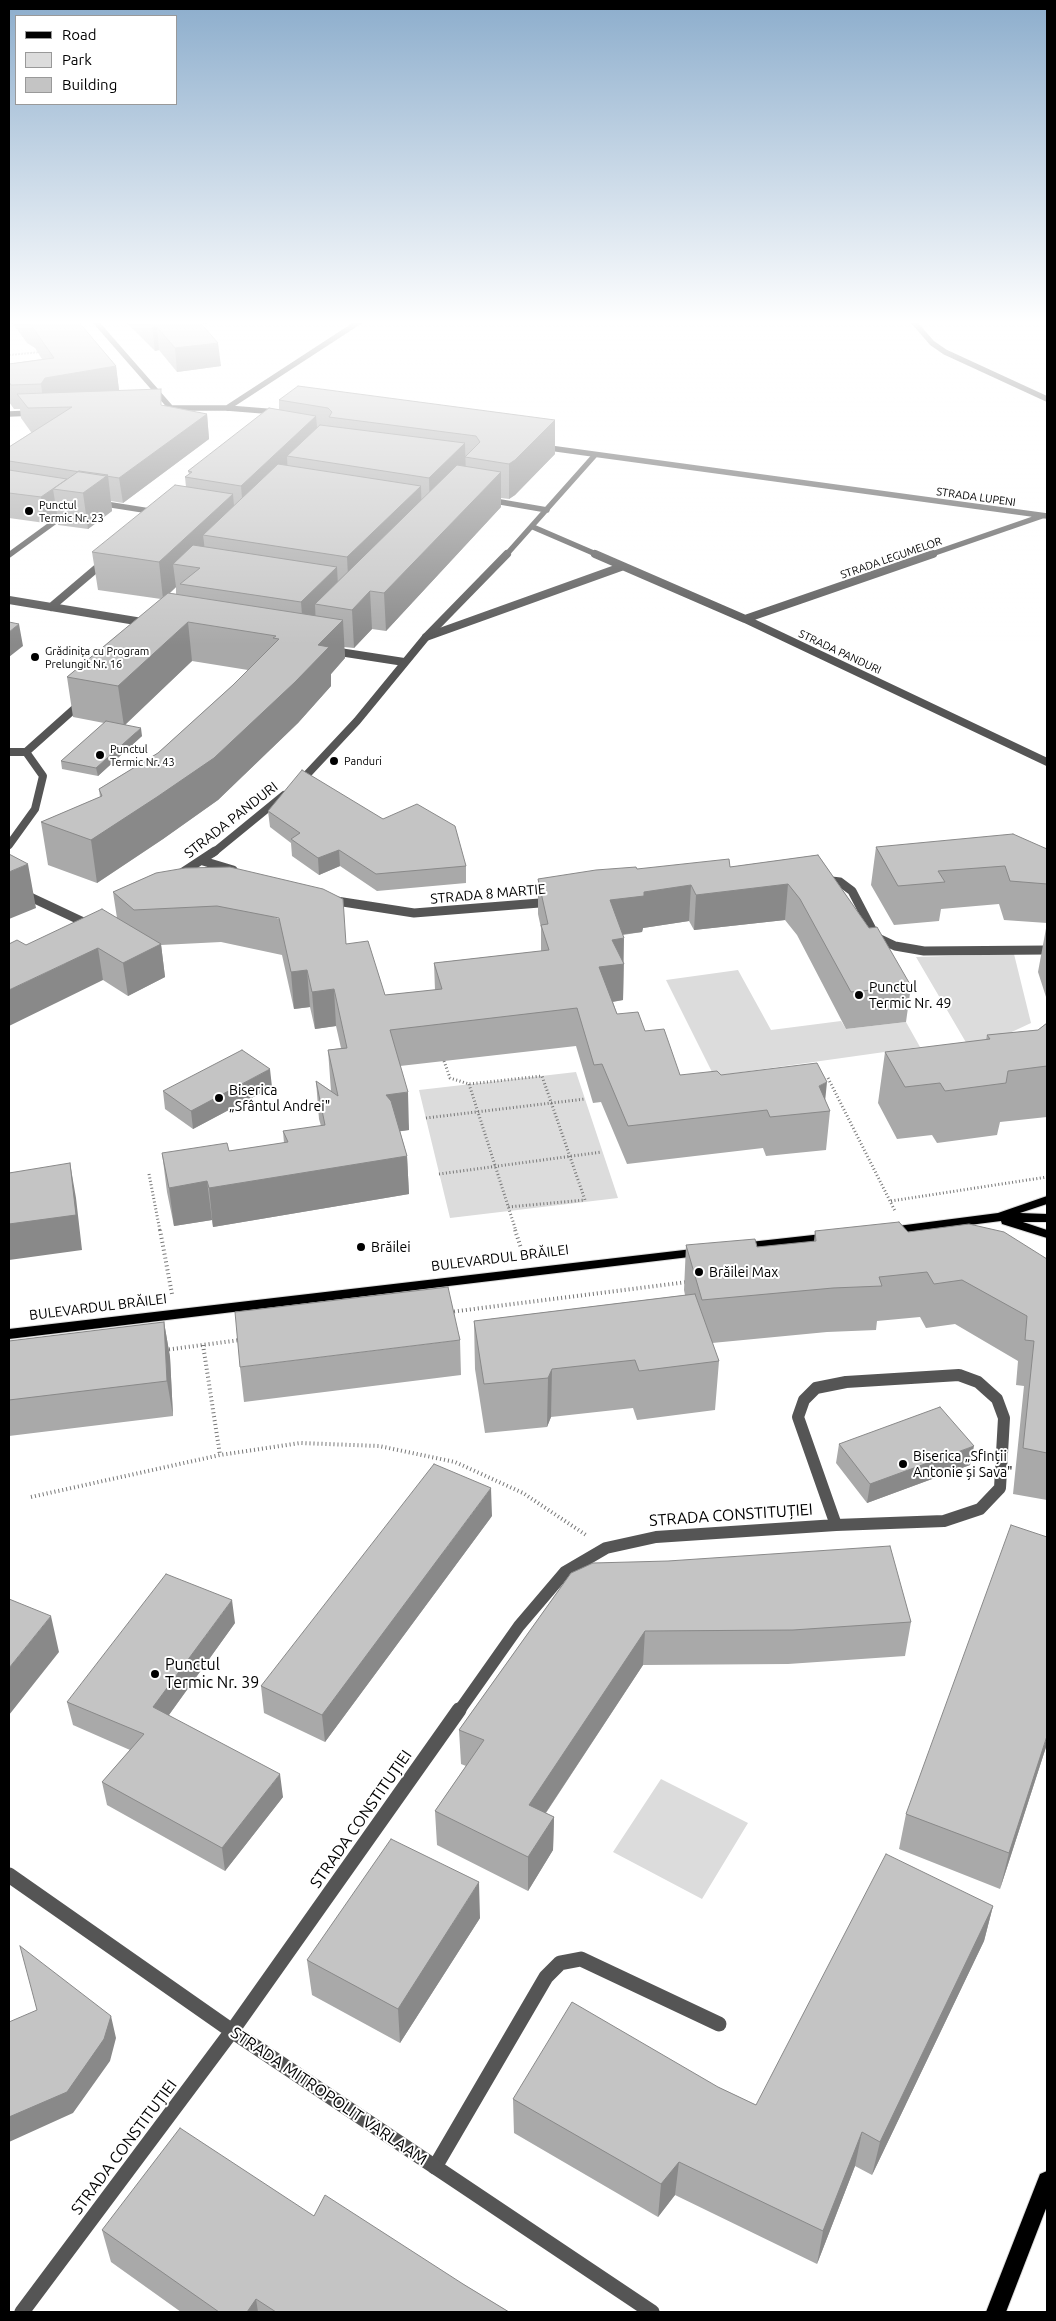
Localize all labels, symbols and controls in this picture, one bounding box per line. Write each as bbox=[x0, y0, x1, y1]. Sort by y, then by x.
legend bbox=[15, 15, 178, 105]
text: Road bbox=[62, 26, 97, 43]
text: Park bbox=[62, 51, 92, 68]
text: Building bbox=[62, 76, 117, 93]
street label: STRADA LUPENI bbox=[935, 485, 1017, 509]
place label: Punctul Termic Nr. 23 bbox=[39, 498, 104, 524]
marker: Punctul Termic Nr. 23 bbox=[23, 505, 35, 517]
street label: STRADA LEGUMELOR bbox=[839, 534, 943, 582]
street label: STRADA PANDURI bbox=[797, 627, 883, 677]
place label: Grădinița cu Program Prelungit Nr. 16 bbox=[45, 644, 149, 670]
marker: Grădinița cu Program Prelungit Nr. 16 bbox=[29, 651, 41, 663]
place label: Punctul Termic Nr. 43 bbox=[110, 742, 175, 768]
marker: Punctul Termic Nr. 43 bbox=[94, 749, 106, 761]
place label: Panduri bbox=[344, 754, 382, 768]
marker: Panduri bbox=[328, 755, 340, 767]
street label: STRADA PANDURI bbox=[181, 778, 281, 862]
street label: STRADA 8 MARTIE bbox=[430, 881, 546, 907]
place label: Punctul Termic Nr. 49 bbox=[869, 979, 951, 1012]
marker: Punctul Termic Nr. 49 bbox=[853, 989, 865, 1001]
place label: Biserica „Sfântul Andrei" bbox=[229, 1082, 330, 1114]
marker: Biserica „Sfântul Andrei" bbox=[213, 1092, 225, 1104]
place label: Brăilei bbox=[371, 1239, 411, 1255]
marker: Brăilei bbox=[355, 1241, 367, 1253]
street label: BULEVARDUL BRĂILEI bbox=[430, 1241, 570, 1275]
place label: Brăilei Max bbox=[709, 1264, 778, 1280]
marker: Brăilei Max bbox=[693, 1266, 705, 1278]
street label: BULEVARDUL BRĂILEI bbox=[28, 1290, 168, 1324]
place label: Biserica „Sfinții Antonie și Sava" bbox=[913, 1448, 1013, 1480]
marker: Biserica „Sfinții Antonie și Sava" bbox=[897, 1458, 909, 1470]
street label: STRADA CONSTITUȚIEI bbox=[649, 1500, 813, 1530]
place label: Punctul Termic Nr. 39 bbox=[165, 1655, 259, 1693]
marker: Punctul Termic Nr. 39 bbox=[149, 1668, 161, 1680]
street label: STRADA CONSTITUȚIEI bbox=[306, 1746, 416, 1892]
street label: STRADA MITROPOLIT VARLAAM bbox=[227, 2023, 431, 2169]
street label: STRADA CONSTITUȚIEI bbox=[67, 2076, 181, 2218]

